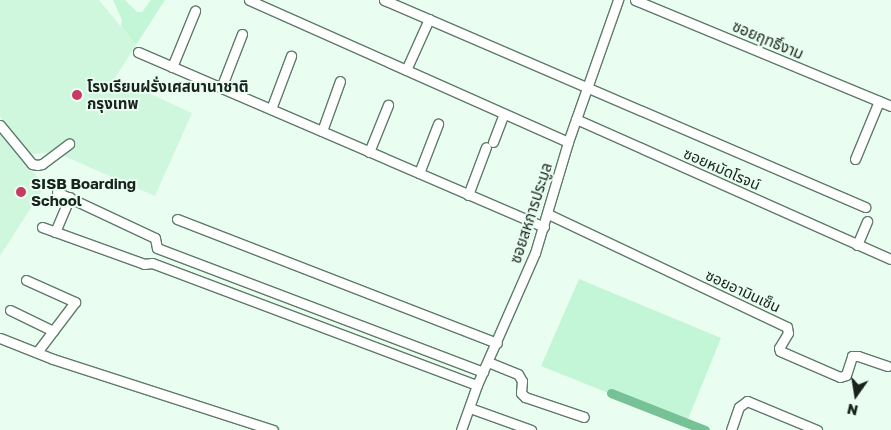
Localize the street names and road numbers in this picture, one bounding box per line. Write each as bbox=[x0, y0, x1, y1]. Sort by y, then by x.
street label: ซอยฤทธิ์งาม bbox=[730, 17, 806, 63]
street label: ซอยหมัดโรจน์ bbox=[681, 144, 763, 194]
street label: ซอยสหการประมูล bbox=[506, 160, 556, 266]
street label: ซอยอามินเซ็น bbox=[703, 266, 783, 316]

